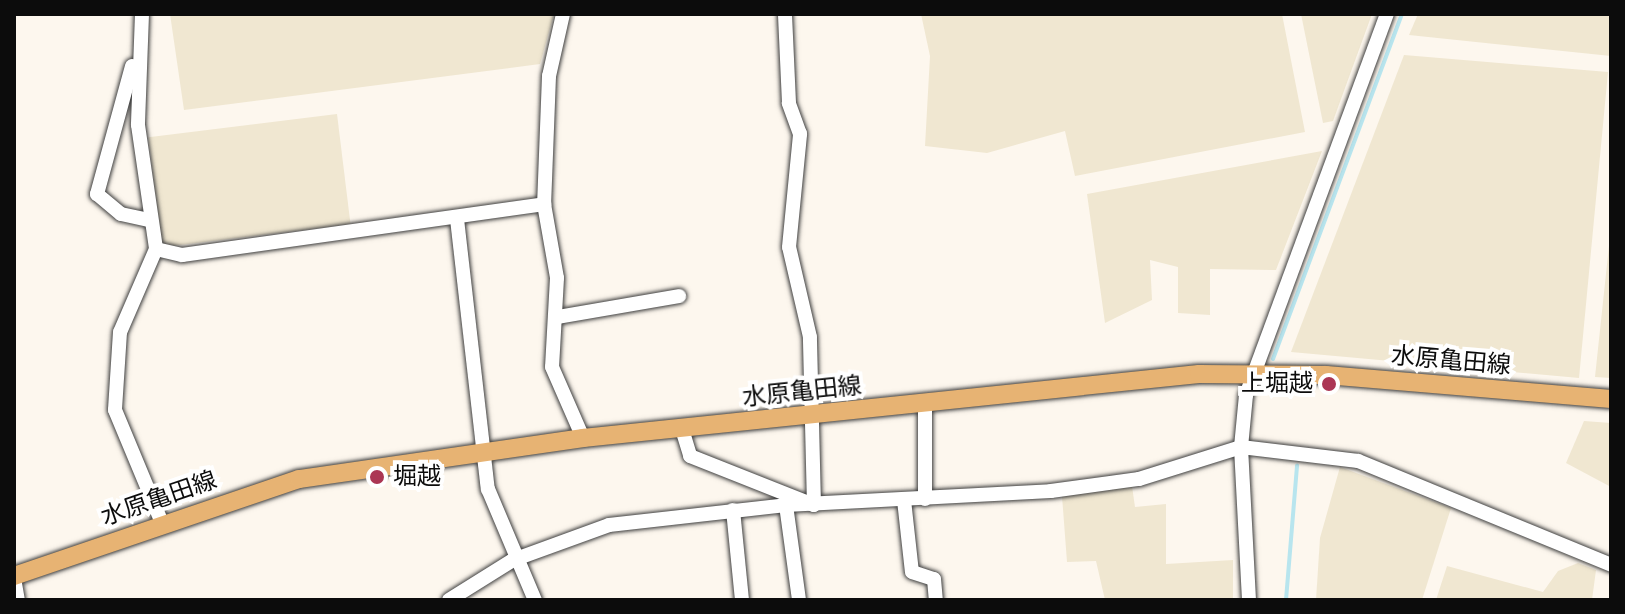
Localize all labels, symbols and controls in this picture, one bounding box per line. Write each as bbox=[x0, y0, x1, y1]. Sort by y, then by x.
street label: 水原亀田線 bbox=[1390, 341, 1512, 381]
place label: 上堀越 bbox=[1241, 370, 1313, 398]
street label: 水原亀田線 bbox=[741, 371, 863, 413]
marker: 上堀越 bbox=[1320, 375, 1338, 393]
place label: 堀越 bbox=[393, 463, 441, 491]
street label: 水原亀田線 bbox=[98, 466, 220, 532]
marker: 堀越 bbox=[368, 468, 386, 486]

